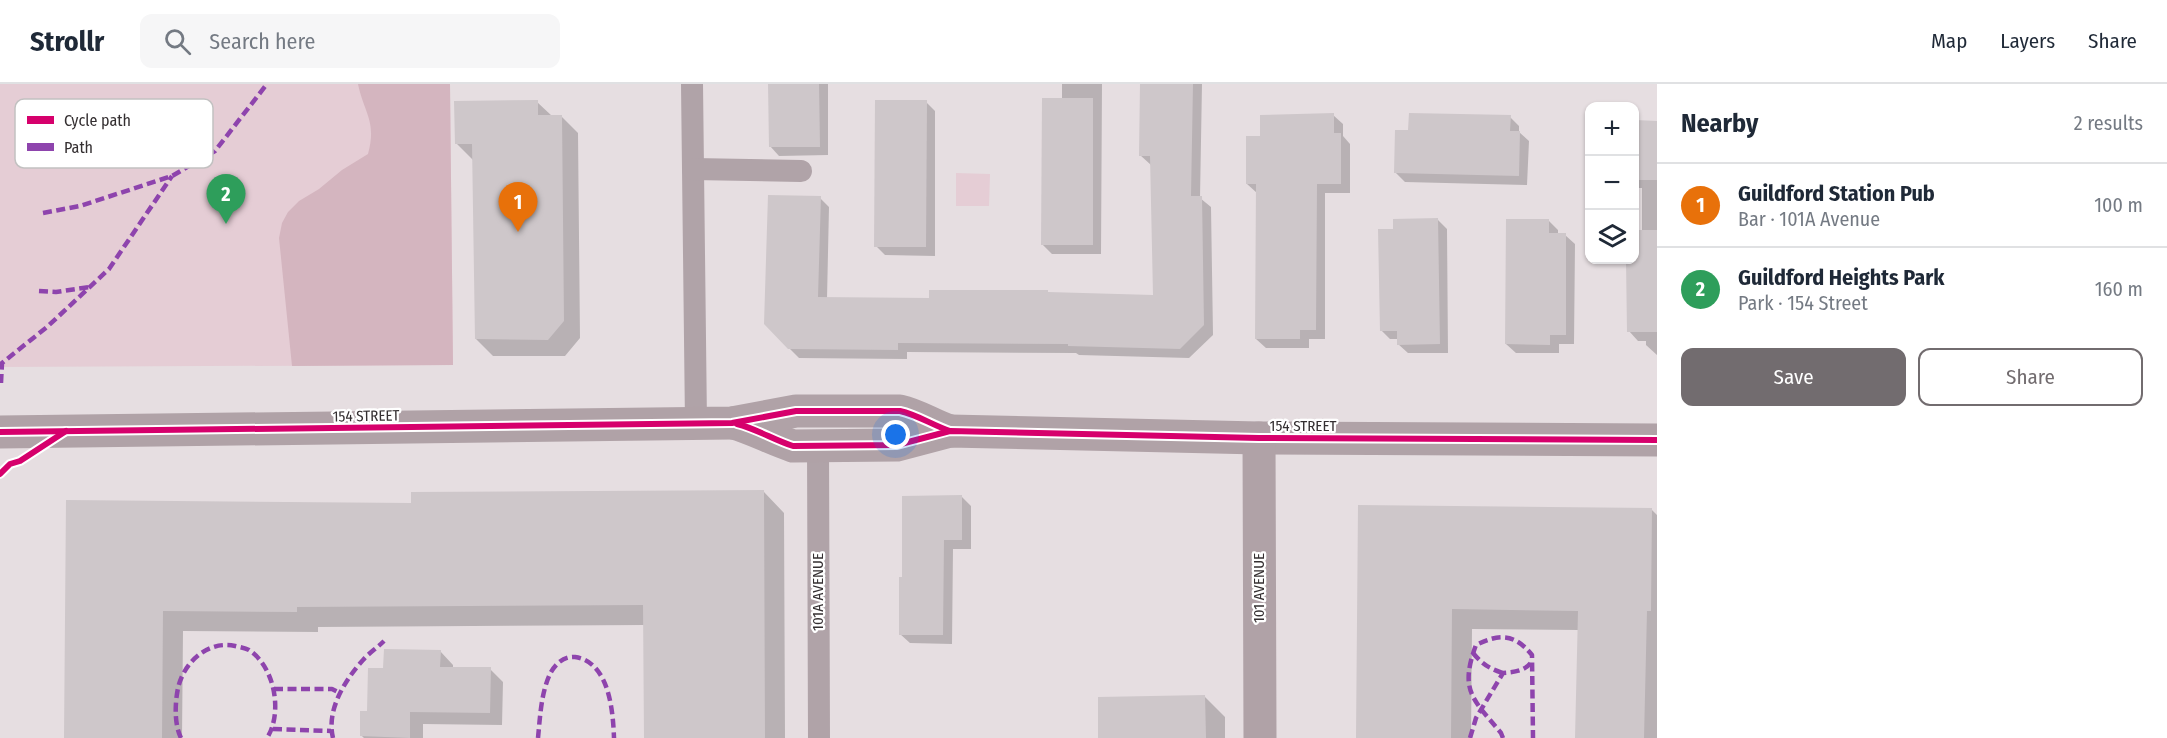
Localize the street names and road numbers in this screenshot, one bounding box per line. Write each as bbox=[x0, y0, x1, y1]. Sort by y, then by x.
street label: 154 STREET bbox=[332, 406, 400, 426]
street label: 154 STREET bbox=[1270, 417, 1336, 435]
street label: 101A AVENUE bbox=[809, 553, 827, 631]
street label: 101 AVENUE bbox=[1250, 553, 1268, 623]

